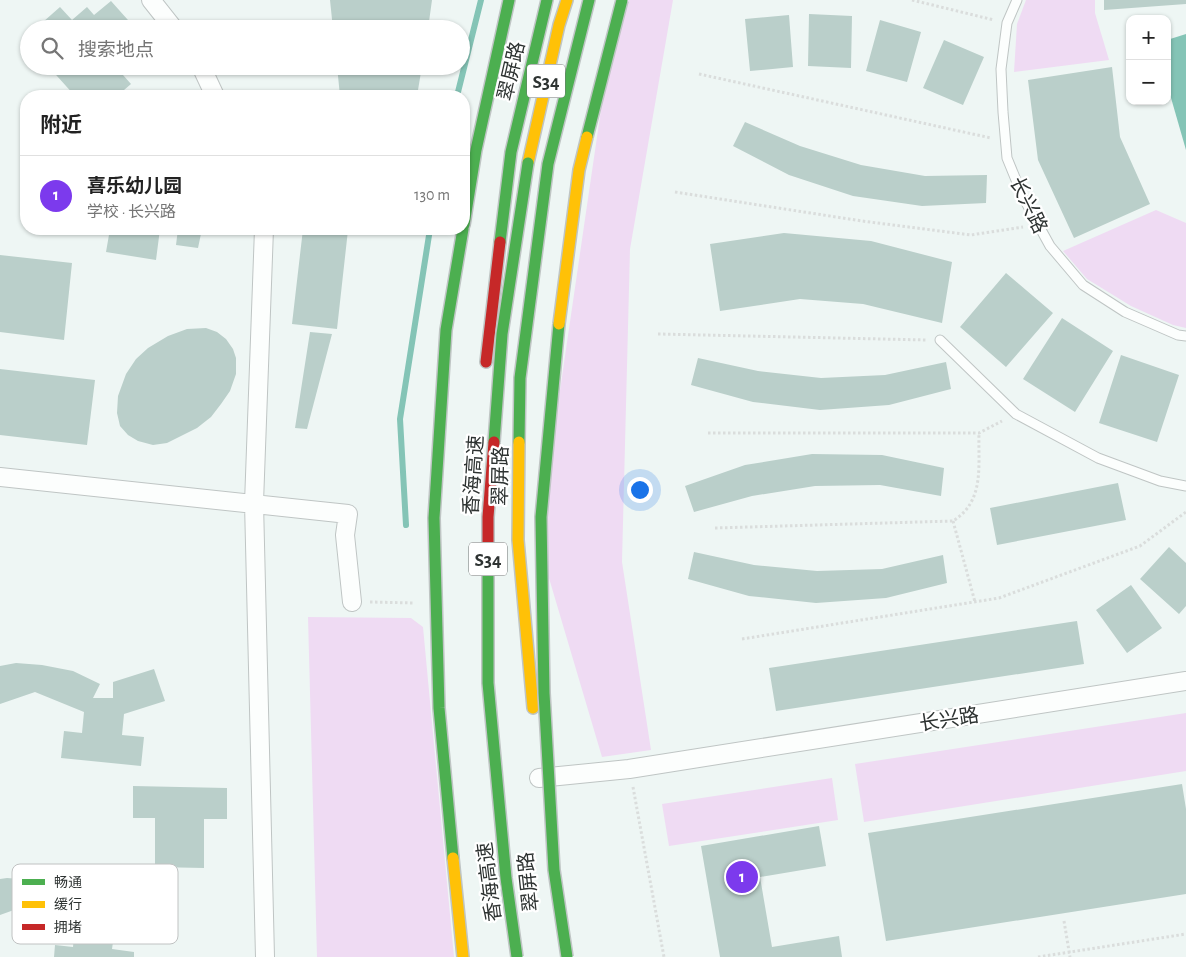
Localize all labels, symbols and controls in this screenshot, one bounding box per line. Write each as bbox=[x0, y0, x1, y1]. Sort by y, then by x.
map controls bbox=[1126, 15, 1171, 105]
button: + bbox=[1126, 15, 1171, 60]
search box bbox=[20, 20, 470, 75]
icon: search bbox=[38, 34, 66, 62]
street label: 翠屏路 bbox=[495, 40, 528, 103]
text: 搜索地点 bbox=[78, 41, 154, 60]
button: − bbox=[1126, 60, 1171, 105]
road number: S34 bbox=[527, 64, 565, 98]
text: 附近 bbox=[40, 115, 82, 136]
street label: 长兴路 bbox=[1006, 174, 1051, 237]
text: 喜乐幼儿园 bbox=[87, 177, 182, 196]
text: 1 bbox=[53, 187, 59, 203]
text: 130 m bbox=[414, 187, 450, 203]
text: 学校 · 长兴路 bbox=[87, 204, 176, 220]
street label: 香海高速 bbox=[459, 434, 487, 516]
street label: 翠屏路 bbox=[489, 446, 512, 506]
your location bbox=[627, 477, 653, 503]
road number: S34 bbox=[469, 542, 507, 576]
street label: 长兴路 bbox=[918, 704, 980, 735]
street label: 香海高速 bbox=[473, 841, 505, 923]
street label: 翠屏路 bbox=[515, 851, 542, 913]
pin: 1 bbox=[726, 858, 758, 896]
legend bbox=[12, 864, 178, 944]
text: 畅通 bbox=[54, 875, 82, 890]
text: 缓行 bbox=[54, 897, 82, 912]
text: 拥堵 bbox=[54, 920, 82, 935]

